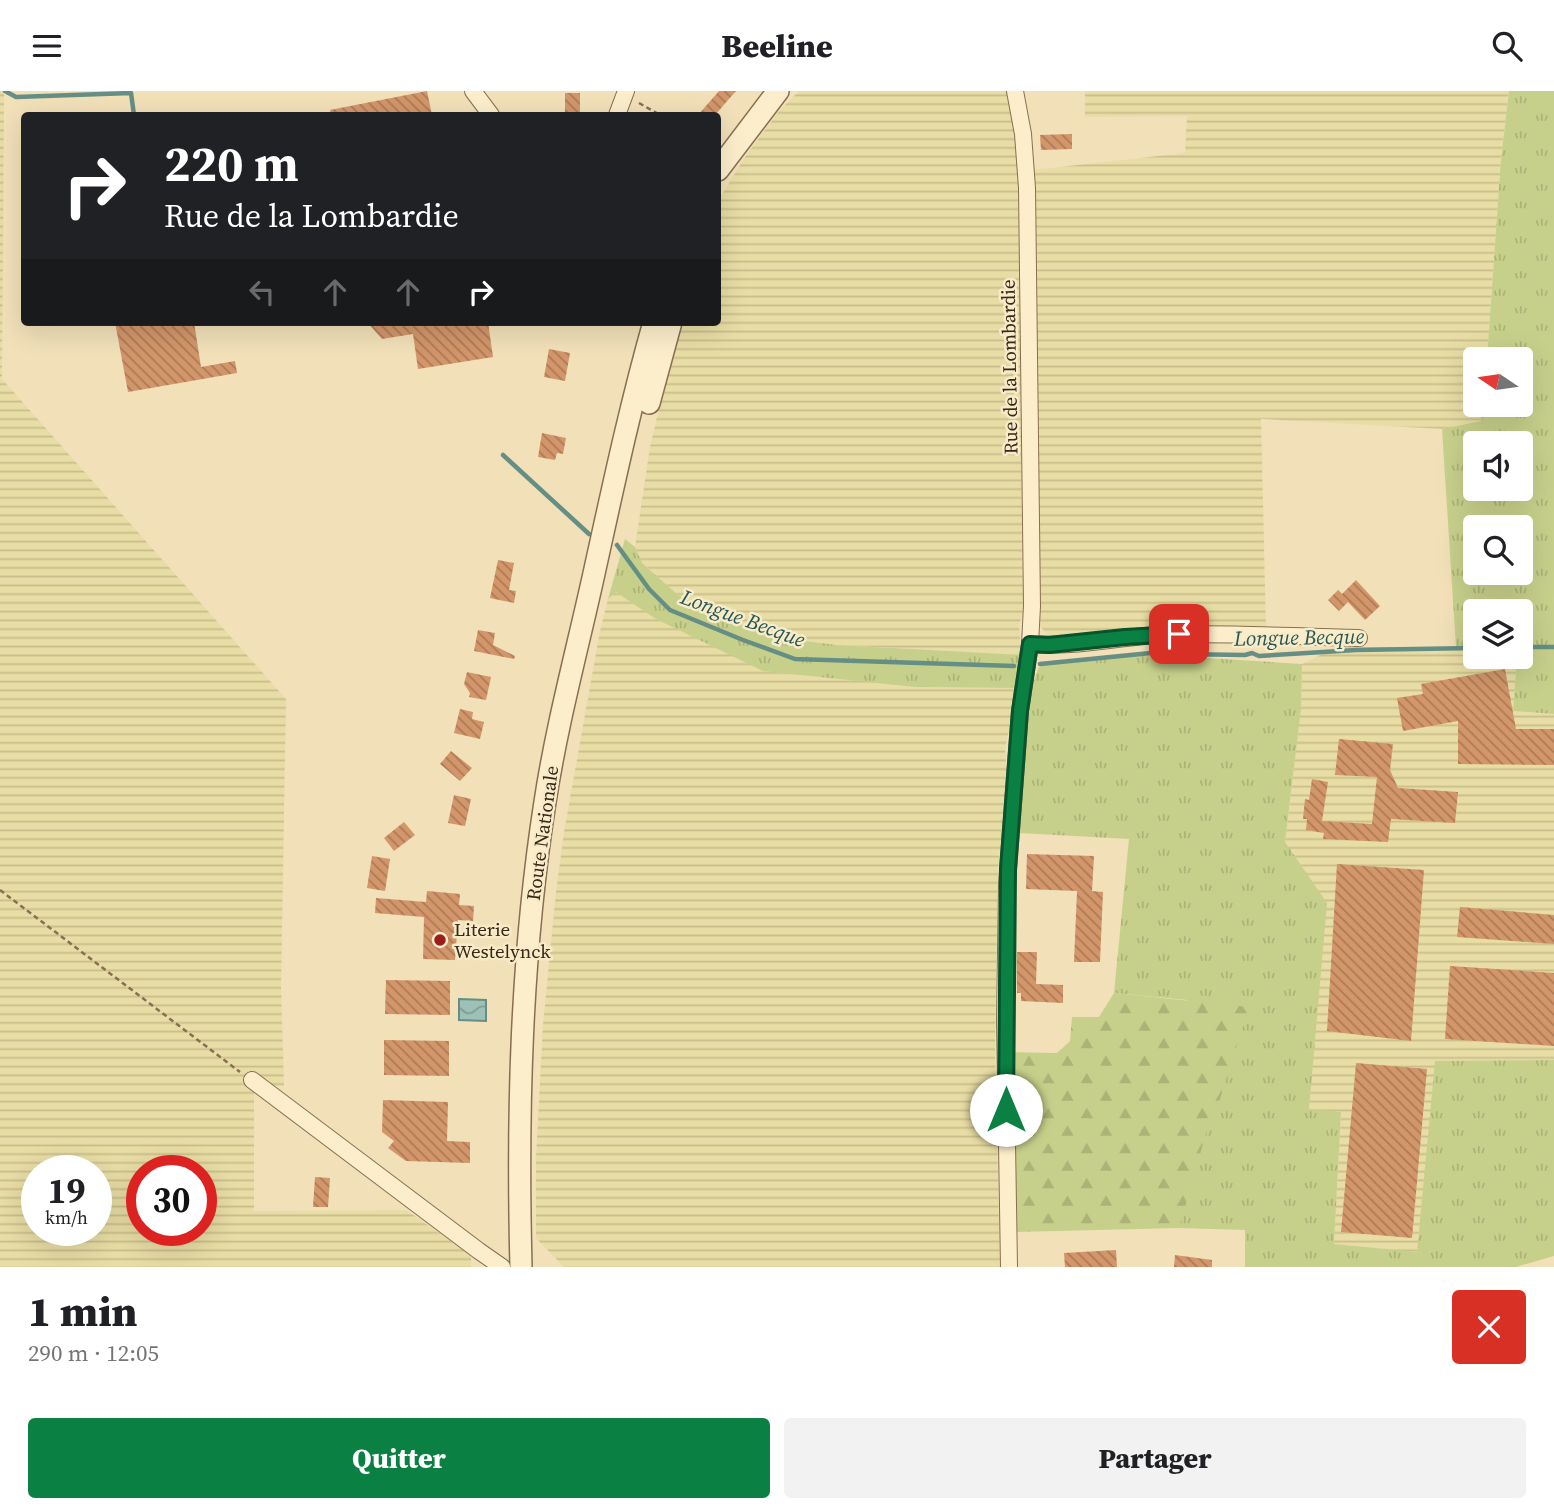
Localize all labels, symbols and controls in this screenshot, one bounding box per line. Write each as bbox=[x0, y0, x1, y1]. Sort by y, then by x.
text: Beeline bbox=[721, 24, 833, 68]
icon: menu bbox=[28, 27, 66, 65]
icon: search bbox=[1488, 27, 1526, 65]
text: 220 m bbox=[164, 130, 299, 197]
icon: right bbox=[49, 140, 140, 231]
text: Rue de la Lombardie bbox=[164, 194, 459, 238]
icon: left bbox=[243, 273, 281, 311]
icon: ahead bbox=[316, 273, 354, 311]
icon: ahead bbox=[389, 273, 427, 311]
icon: right bbox=[462, 273, 500, 311]
street label: Rue de la Lombardie bbox=[994, 279, 1024, 455]
north arrow bbox=[1463, 347, 1533, 417]
map controls bbox=[1463, 347, 1533, 669]
button: sound bbox=[1463, 431, 1533, 501]
button: search bbox=[1463, 515, 1533, 585]
water label: Longue Becque bbox=[676, 582, 810, 654]
button: layers bbox=[1463, 599, 1533, 669]
pin bbox=[1149, 604, 1209, 664]
icon: arrive bbox=[1160, 615, 1198, 653]
water label: Longue Becque bbox=[1233, 621, 1365, 653]
street label: Route Nationale bbox=[520, 764, 564, 902]
place label: Literie Westelynck bbox=[454, 916, 551, 964]
marker: Literie Westelynck bbox=[432, 932, 448, 948]
position arrow bbox=[969, 1073, 1043, 1147]
speed limit sign: 30 bbox=[126, 1155, 217, 1246]
text: 19 bbox=[48, 1167, 85, 1215]
text: km/h bbox=[45, 1205, 88, 1230]
text: 1 min bbox=[28, 1282, 138, 1340]
button: close bbox=[1452, 1290, 1526, 1364]
text: 290 m · 12:05 bbox=[28, 1337, 159, 1369]
button: Quitter bbox=[28, 1418, 770, 1498]
button: Partager bbox=[784, 1418, 1526, 1498]

